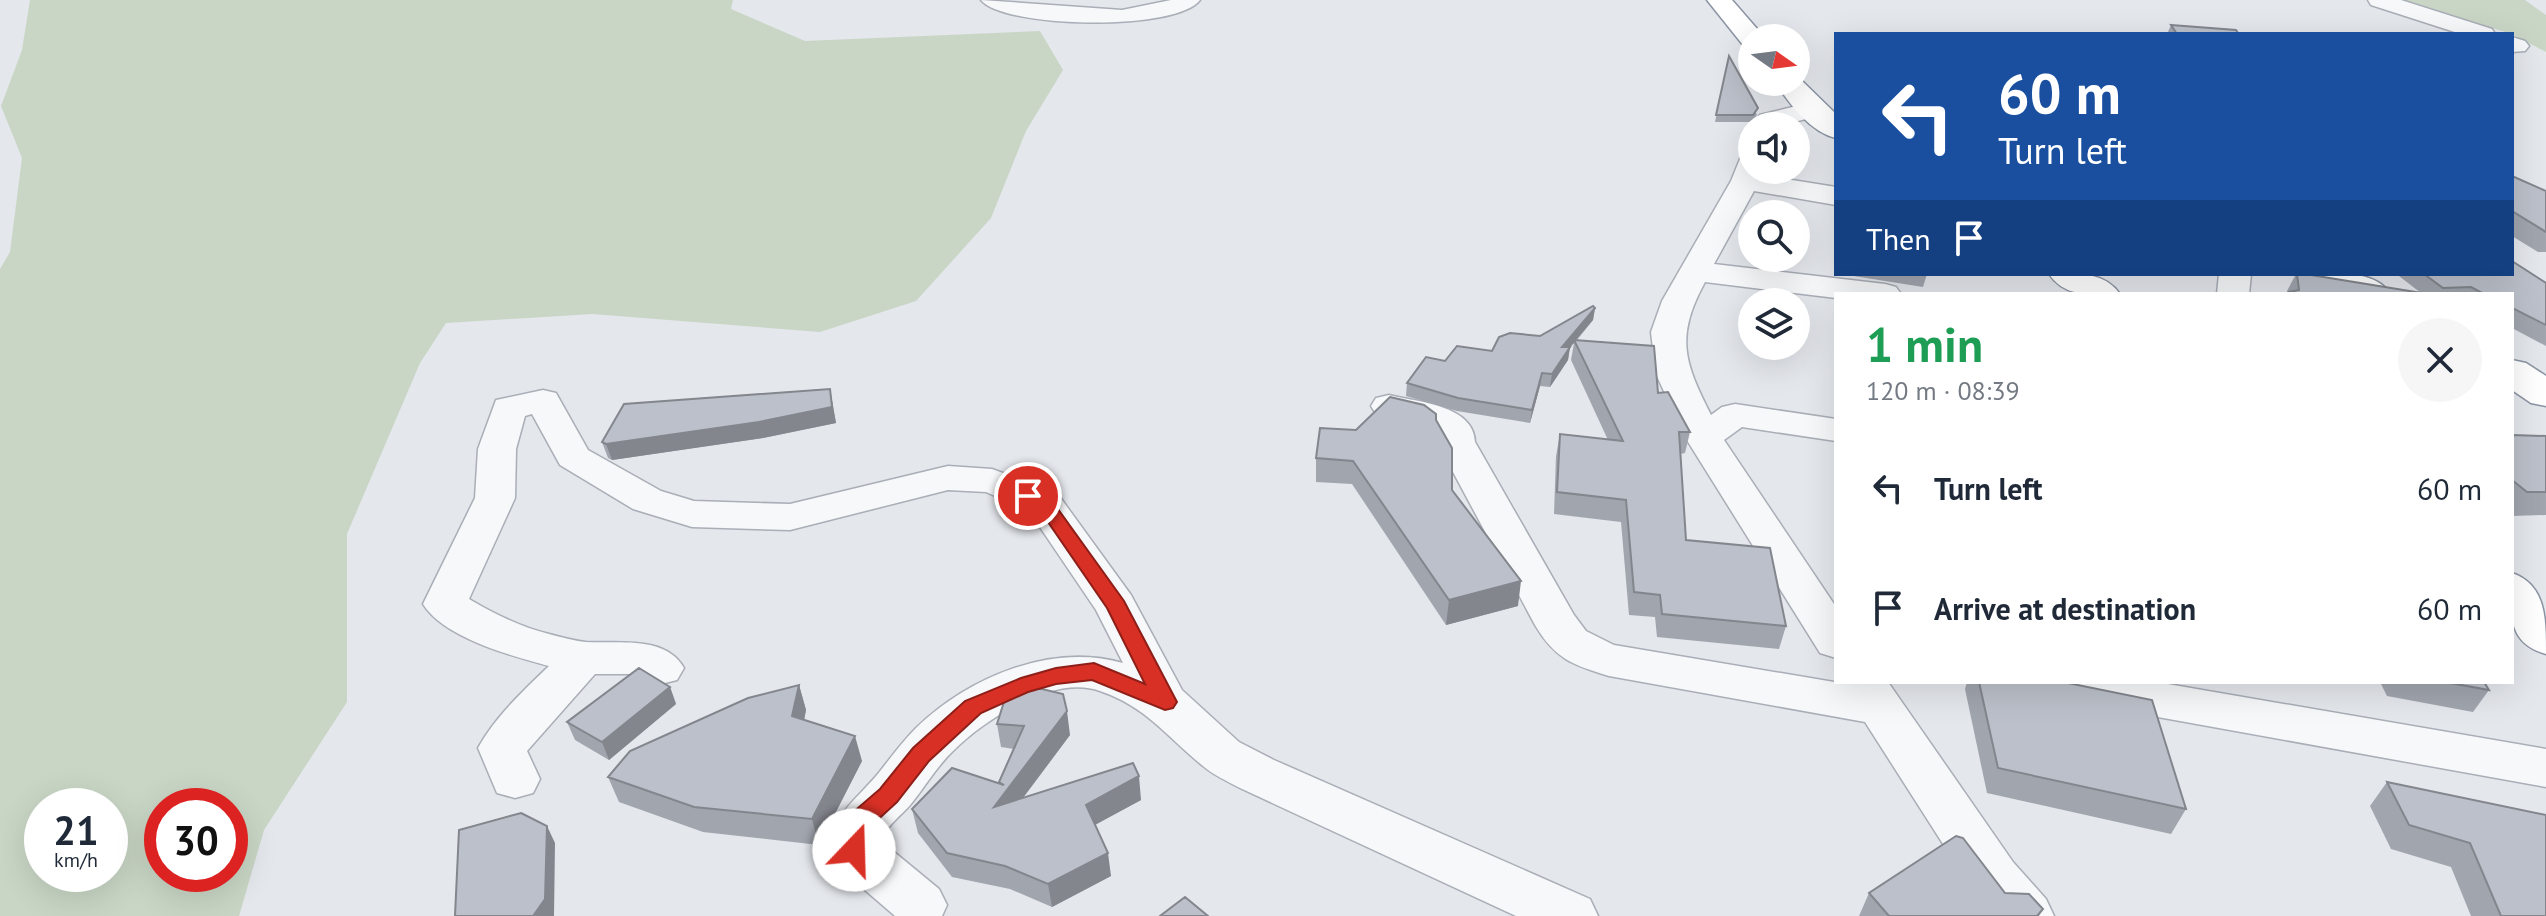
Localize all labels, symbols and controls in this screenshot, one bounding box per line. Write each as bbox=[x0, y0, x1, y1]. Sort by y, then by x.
north arrow bbox=[1738, 24, 1810, 96]
map controls bbox=[1738, 24, 1810, 360]
text: 60 m bbox=[1998, 57, 2121, 129]
icon: left bbox=[1866, 64, 1970, 168]
button: sound bbox=[1738, 112, 1810, 184]
text: Turn left bbox=[1998, 127, 2127, 174]
button: search bbox=[1738, 200, 1810, 272]
icon: arrive bbox=[1947, 216, 1991, 260]
text: Then bbox=[1866, 219, 1931, 258]
button: layers bbox=[1738, 288, 1810, 360]
text: 1 min bbox=[1866, 313, 1983, 375]
button: close bbox=[2398, 318, 2482, 402]
text: 120 m · 08:39 bbox=[1866, 374, 2020, 407]
pin bbox=[994, 462, 1062, 530]
icon: left bbox=[1866, 466, 1910, 510]
text: Turn left bbox=[1934, 469, 2042, 508]
text: 60 m bbox=[2417, 469, 2482, 508]
icon: arrive bbox=[1006, 474, 1050, 518]
icon: arrive bbox=[1866, 586, 1910, 630]
text: Arrive at destination bbox=[1934, 589, 2196, 628]
text: 60 m bbox=[2417, 589, 2482, 628]
speed limit sign: 30 bbox=[144, 788, 248, 892]
text: 21 bbox=[53, 804, 99, 856]
position arrow bbox=[812, 808, 896, 892]
text: km/h bbox=[54, 847, 98, 873]

